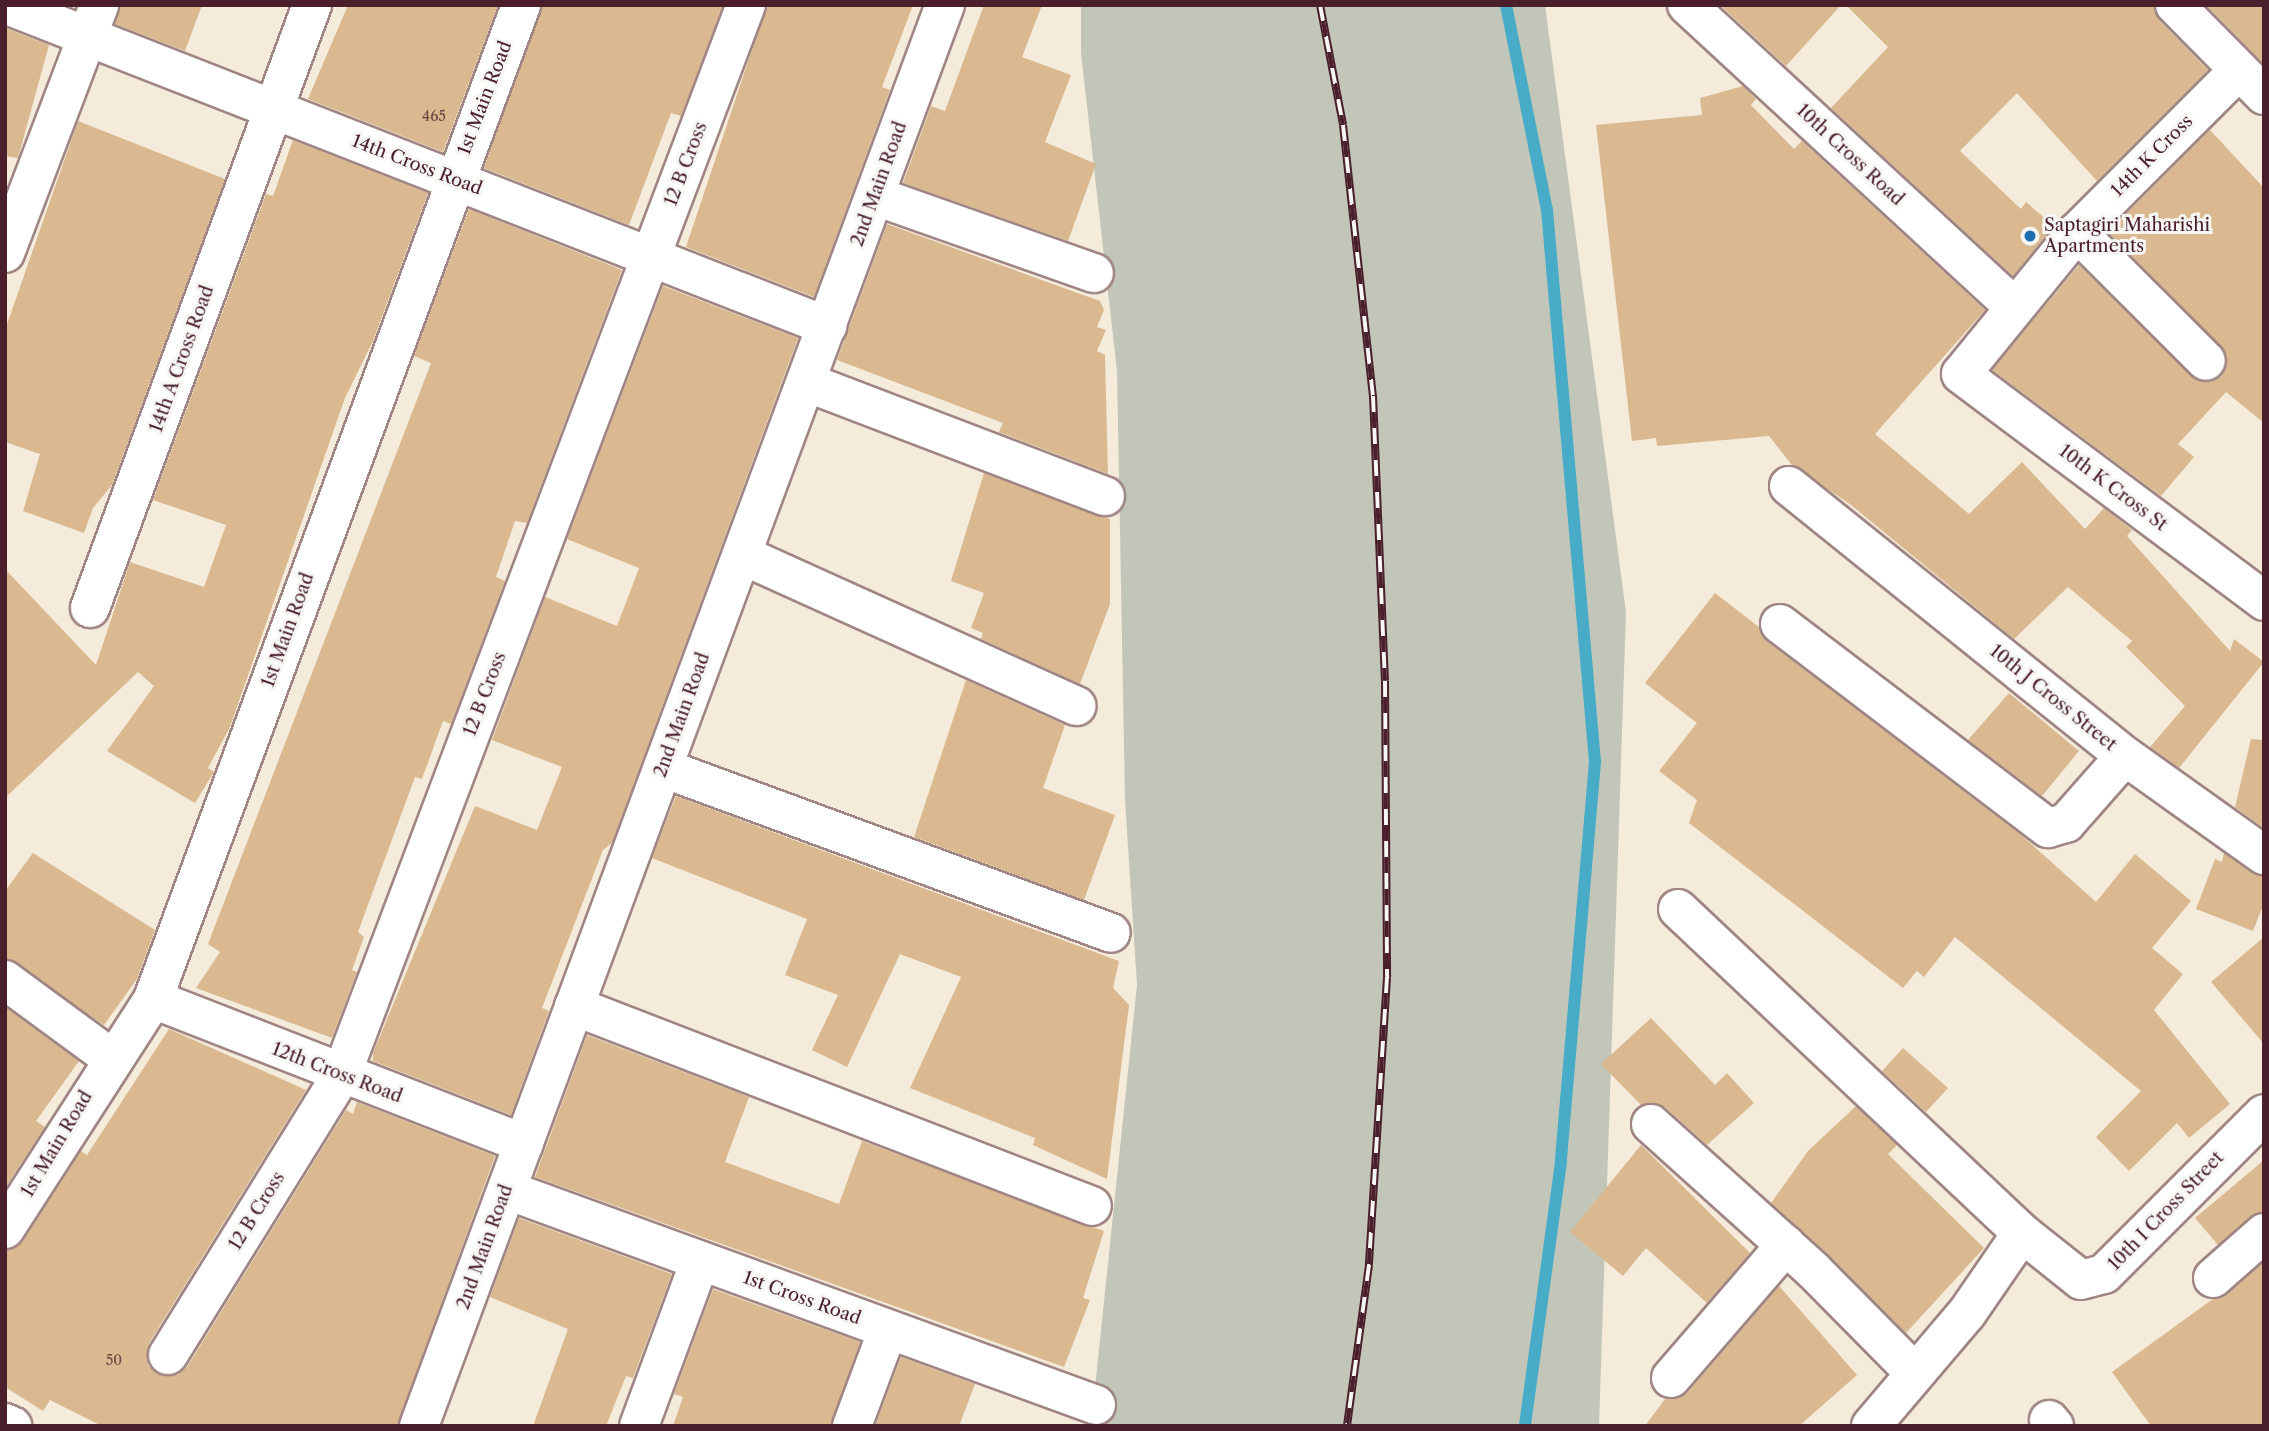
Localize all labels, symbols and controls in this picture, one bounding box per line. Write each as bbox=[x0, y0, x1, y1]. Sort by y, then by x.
street label: 1st Main Road bbox=[453, 38, 517, 158]
street label: 10th Cross Road bbox=[1792, 100, 1908, 210]
house number: 465 bbox=[422, 108, 446, 124]
street label: 14th K Cross bbox=[2106, 110, 2198, 202]
street label: 12 B Cross bbox=[660, 119, 712, 209]
street label: 2nd Main Road bbox=[846, 119, 912, 249]
street label: 14th Cross Road bbox=[349, 130, 485, 200]
place label: Saptagiri Maharishi Apartments bbox=[2044, 215, 2210, 258]
marker: Saptagiri Maharishi Apartments bbox=[2022, 228, 2038, 244]
street label: 14th A Cross Road bbox=[145, 282, 219, 436]
street label: 10th K Cross St bbox=[2055, 440, 2171, 536]
street label: 1st Main Road bbox=[257, 570, 319, 690]
street label: 10th J Cross Street bbox=[1985, 640, 2121, 756]
street label: 12 B Cross bbox=[459, 649, 511, 739]
street label: 2nd Main Road bbox=[649, 650, 715, 780]
street label: 12th Cross Road bbox=[269, 1038, 405, 1108]
street label: 1st Main Road bbox=[17, 1087, 97, 1201]
street label: 10th I Cross Street bbox=[2104, 1147, 2228, 1275]
street label: 12 B Cross bbox=[225, 1168, 289, 1254]
street label: 2nd Main Road bbox=[452, 1182, 518, 1312]
street label: 1st Cross Road bbox=[740, 1267, 864, 1329]
house number: 50 bbox=[106, 1352, 122, 1368]

